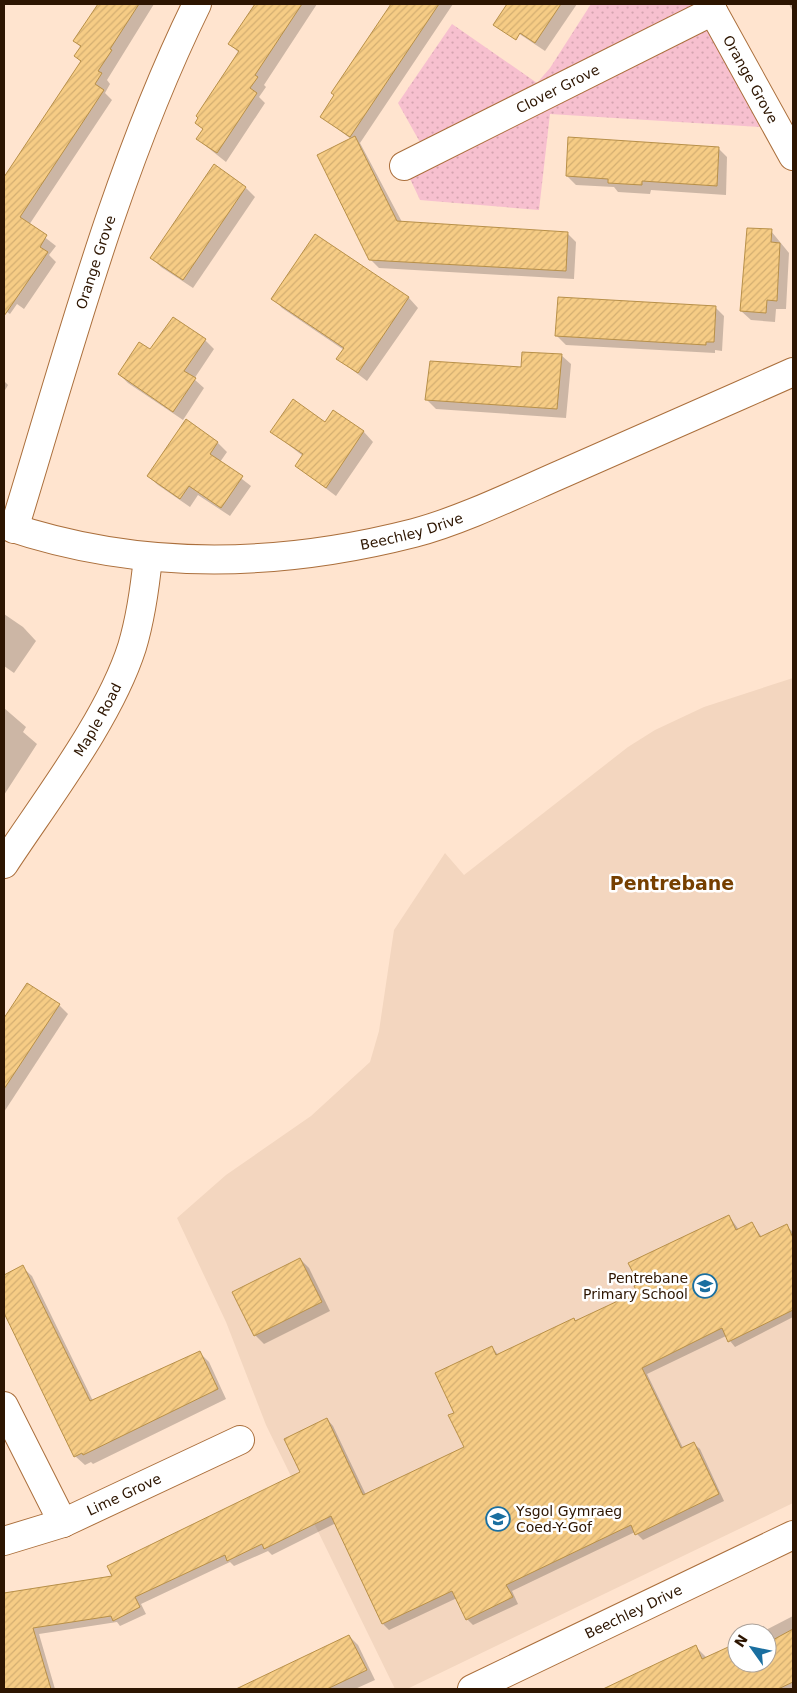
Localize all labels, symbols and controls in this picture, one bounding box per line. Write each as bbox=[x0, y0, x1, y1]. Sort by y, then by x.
street label: Orange Grove bbox=[720, 32, 781, 126]
street label: Clover Grove bbox=[513, 61, 602, 116]
street label: Orange Grove bbox=[73, 213, 119, 311]
street label: Beechley Drive bbox=[359, 509, 465, 553]
street label: Maple Road bbox=[70, 680, 125, 759]
district label: Pentrebane bbox=[610, 872, 734, 894]
place label: Pentrebane Primary School bbox=[583, 1270, 688, 1302]
school or university icon: Pentrebane Primary School bbox=[692, 1273, 718, 1299]
street label: Lime Grove bbox=[84, 1470, 164, 1519]
place label: Ysgol Gymraeg Coed-Y-Gof bbox=[515, 1503, 622, 1535]
school or university icon: Ysgol Gymraeg Coed-Y-Gof bbox=[485, 1506, 511, 1532]
street label: Beechley Drive bbox=[582, 1581, 685, 1642]
north arrow bbox=[727, 1623, 777, 1673]
text: N bbox=[731, 1632, 751, 1650]

